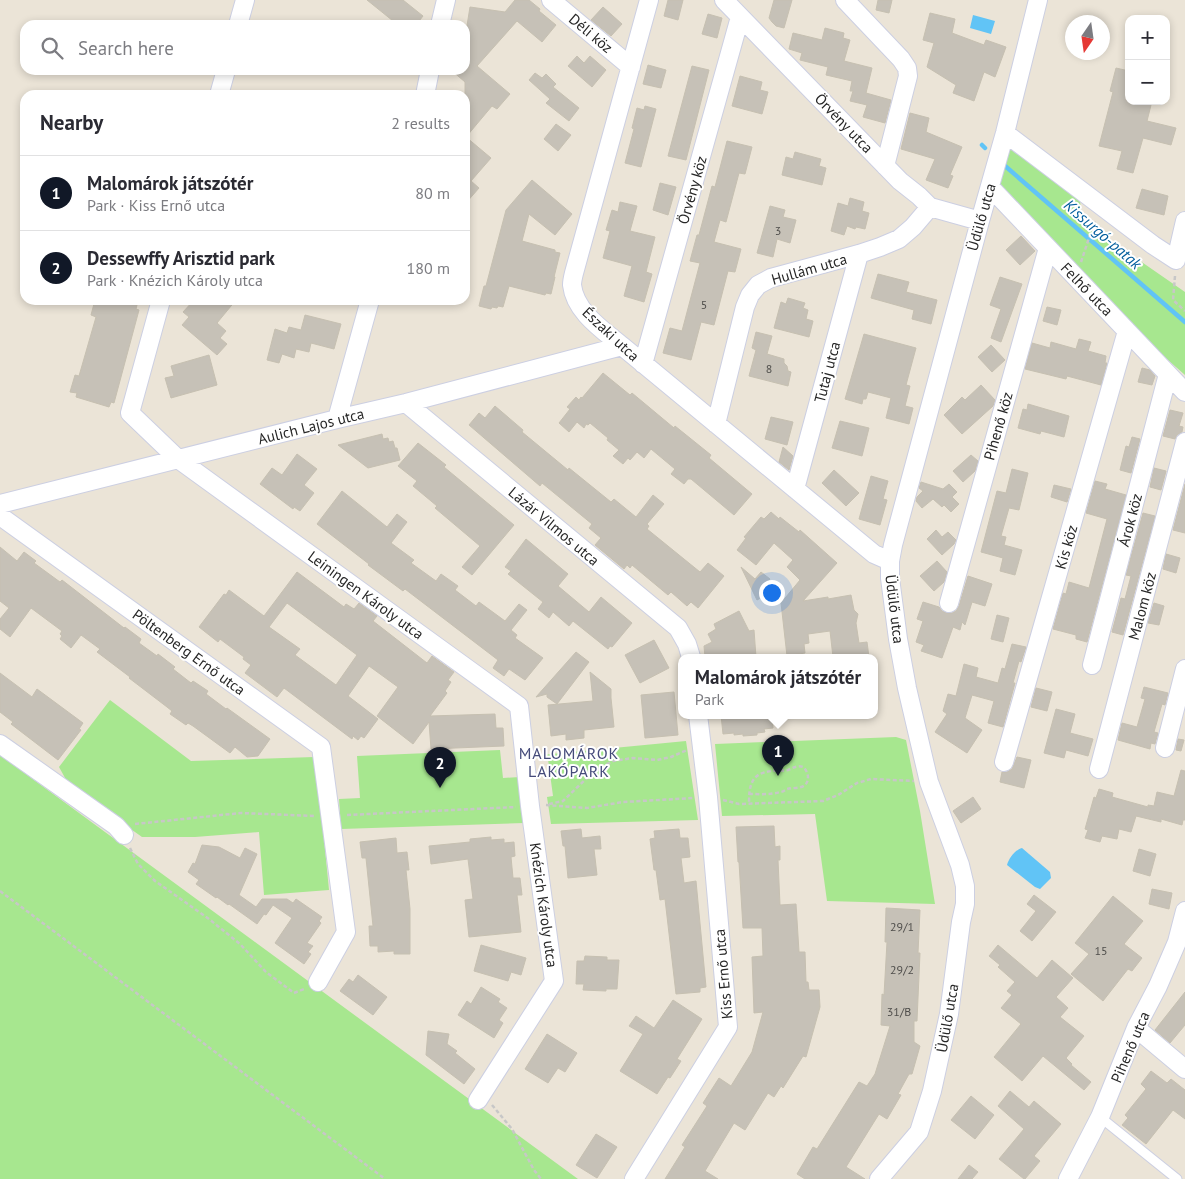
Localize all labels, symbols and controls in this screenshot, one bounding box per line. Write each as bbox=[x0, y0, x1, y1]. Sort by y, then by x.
street label: Déli köz bbox=[565, 9, 617, 57]
north arrow bbox=[1065, 15, 1110, 60]
map controls bbox=[1125, 15, 1170, 105]
button: + bbox=[1125, 15, 1170, 60]
search box bbox=[20, 20, 470, 75]
icon: search bbox=[38, 34, 66, 62]
text: Search here bbox=[78, 36, 174, 60]
button: − bbox=[1125, 60, 1170, 105]
street label: Örvény utca bbox=[811, 89, 877, 157]
text: Nearby bbox=[40, 109, 103, 136]
text: 2 results bbox=[391, 113, 450, 133]
street label: Örvény köz bbox=[673, 154, 711, 226]
text: Malomárok játszótér bbox=[87, 171, 253, 195]
street label: Üdülő utca bbox=[962, 181, 1000, 253]
text: 1 bbox=[51, 183, 61, 203]
text: 80 m bbox=[415, 183, 450, 203]
text: Park · Kiss Ernő utca bbox=[87, 195, 225, 215]
water label: Kissurgó-patak bbox=[1060, 195, 1147, 274]
house number: 3 bbox=[775, 223, 781, 238]
text: Dessewffy Arisztid park bbox=[87, 246, 275, 270]
street label: Hullám utca bbox=[769, 249, 849, 289]
text: 2 bbox=[51, 258, 61, 278]
text: 180 m bbox=[407, 258, 450, 278]
street label: Felhő utca bbox=[1057, 258, 1117, 320]
text: Park · Knézich Károly utca bbox=[87, 270, 263, 290]
house number: 5 bbox=[701, 297, 707, 312]
street label: Északi utca bbox=[579, 303, 643, 365]
street label: Tutaj utca bbox=[810, 339, 844, 405]
house number: 8 bbox=[766, 361, 772, 376]
street label: Pihenő köz bbox=[979, 390, 1017, 462]
street label: Aulich Lajos utca bbox=[256, 404, 366, 448]
street label: Lázár Vilmos utca bbox=[505, 483, 603, 569]
street label: Árok köz bbox=[1114, 491, 1146, 549]
street label: Kis köz bbox=[1051, 523, 1081, 571]
street label: Leiningen Károly utca bbox=[304, 547, 428, 643]
street label: Malom köz bbox=[1124, 570, 1160, 642]
street label: Üdülő utca bbox=[881, 573, 909, 645]
your location bbox=[759, 580, 785, 606]
street label: Pöltenberg Ernő utca bbox=[129, 605, 249, 699]
popup bbox=[678, 654, 878, 719]
text: Malomárok játszótér bbox=[695, 665, 861, 689]
text: Park bbox=[695, 689, 724, 709]
pin: 1 bbox=[762, 735, 794, 776]
district label: MALOMÁROK LAKÓPARK bbox=[519, 743, 619, 781]
pin: 2 bbox=[424, 747, 456, 788]
street label: Knézich Károly utca bbox=[526, 841, 562, 969]
house number: 29/1 bbox=[890, 919, 914, 934]
street label: Kiss Ernő utca bbox=[710, 928, 736, 1020]
house number: 15 bbox=[1094, 943, 1108, 958]
house number: 29/2 bbox=[890, 962, 914, 977]
street label: Üdülő utca bbox=[932, 982, 962, 1054]
house number: 31/B bbox=[887, 1004, 911, 1019]
street label: Pihenő utca bbox=[1106, 1008, 1154, 1086]

